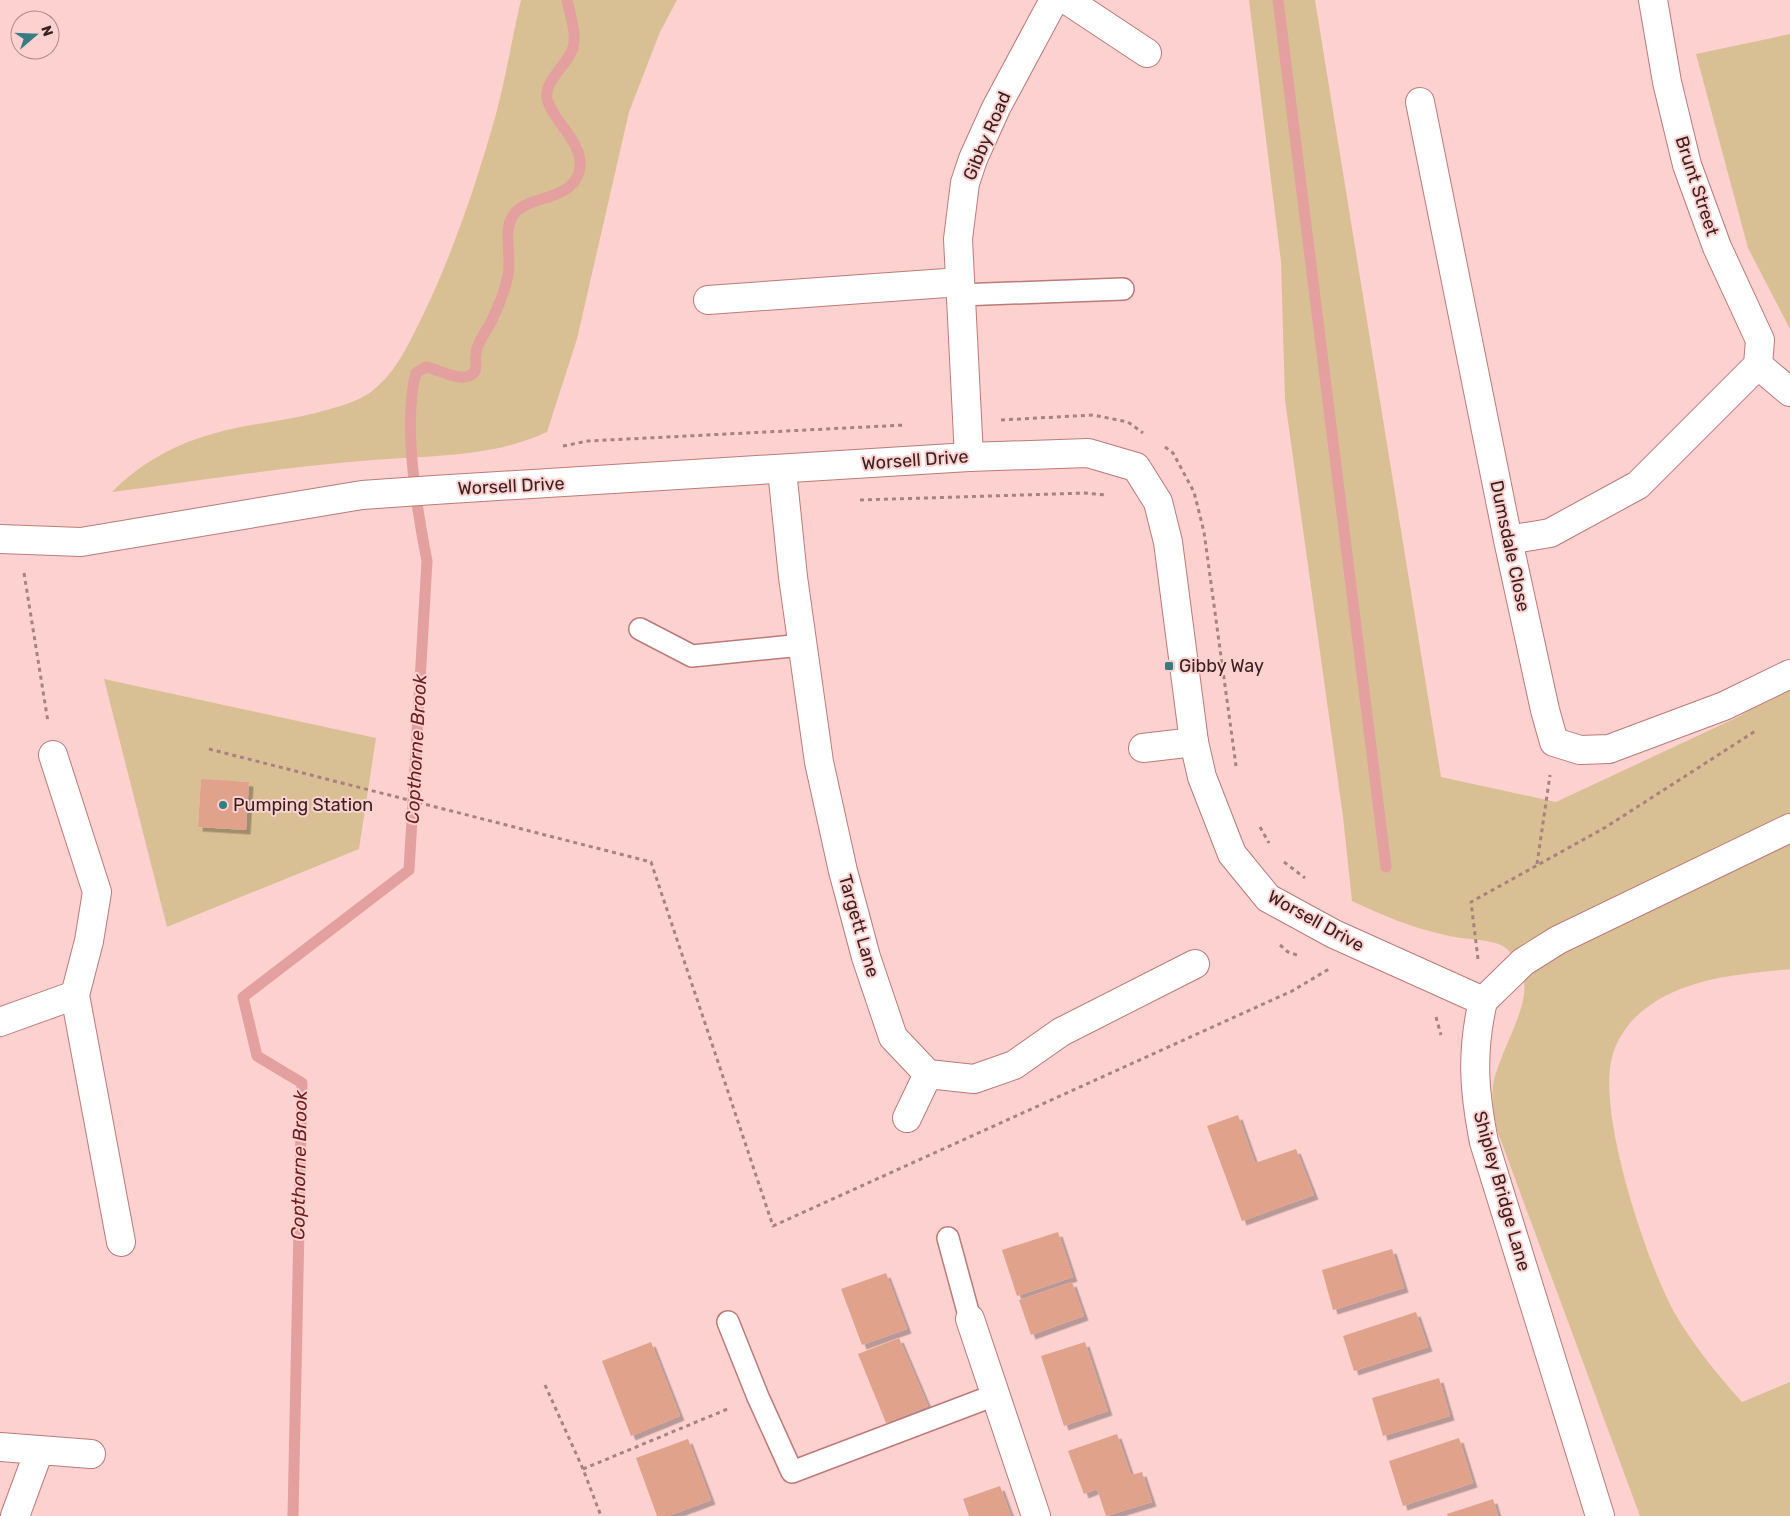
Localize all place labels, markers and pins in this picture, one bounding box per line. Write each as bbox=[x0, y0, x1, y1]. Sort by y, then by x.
place label: Gibby Way bbox=[1179, 655, 1264, 677]
marker: Gibby Way bbox=[1163, 660, 1175, 672]
place label: Pumping Station bbox=[233, 794, 373, 816]
marker: Pumping Station bbox=[217, 799, 229, 811]

